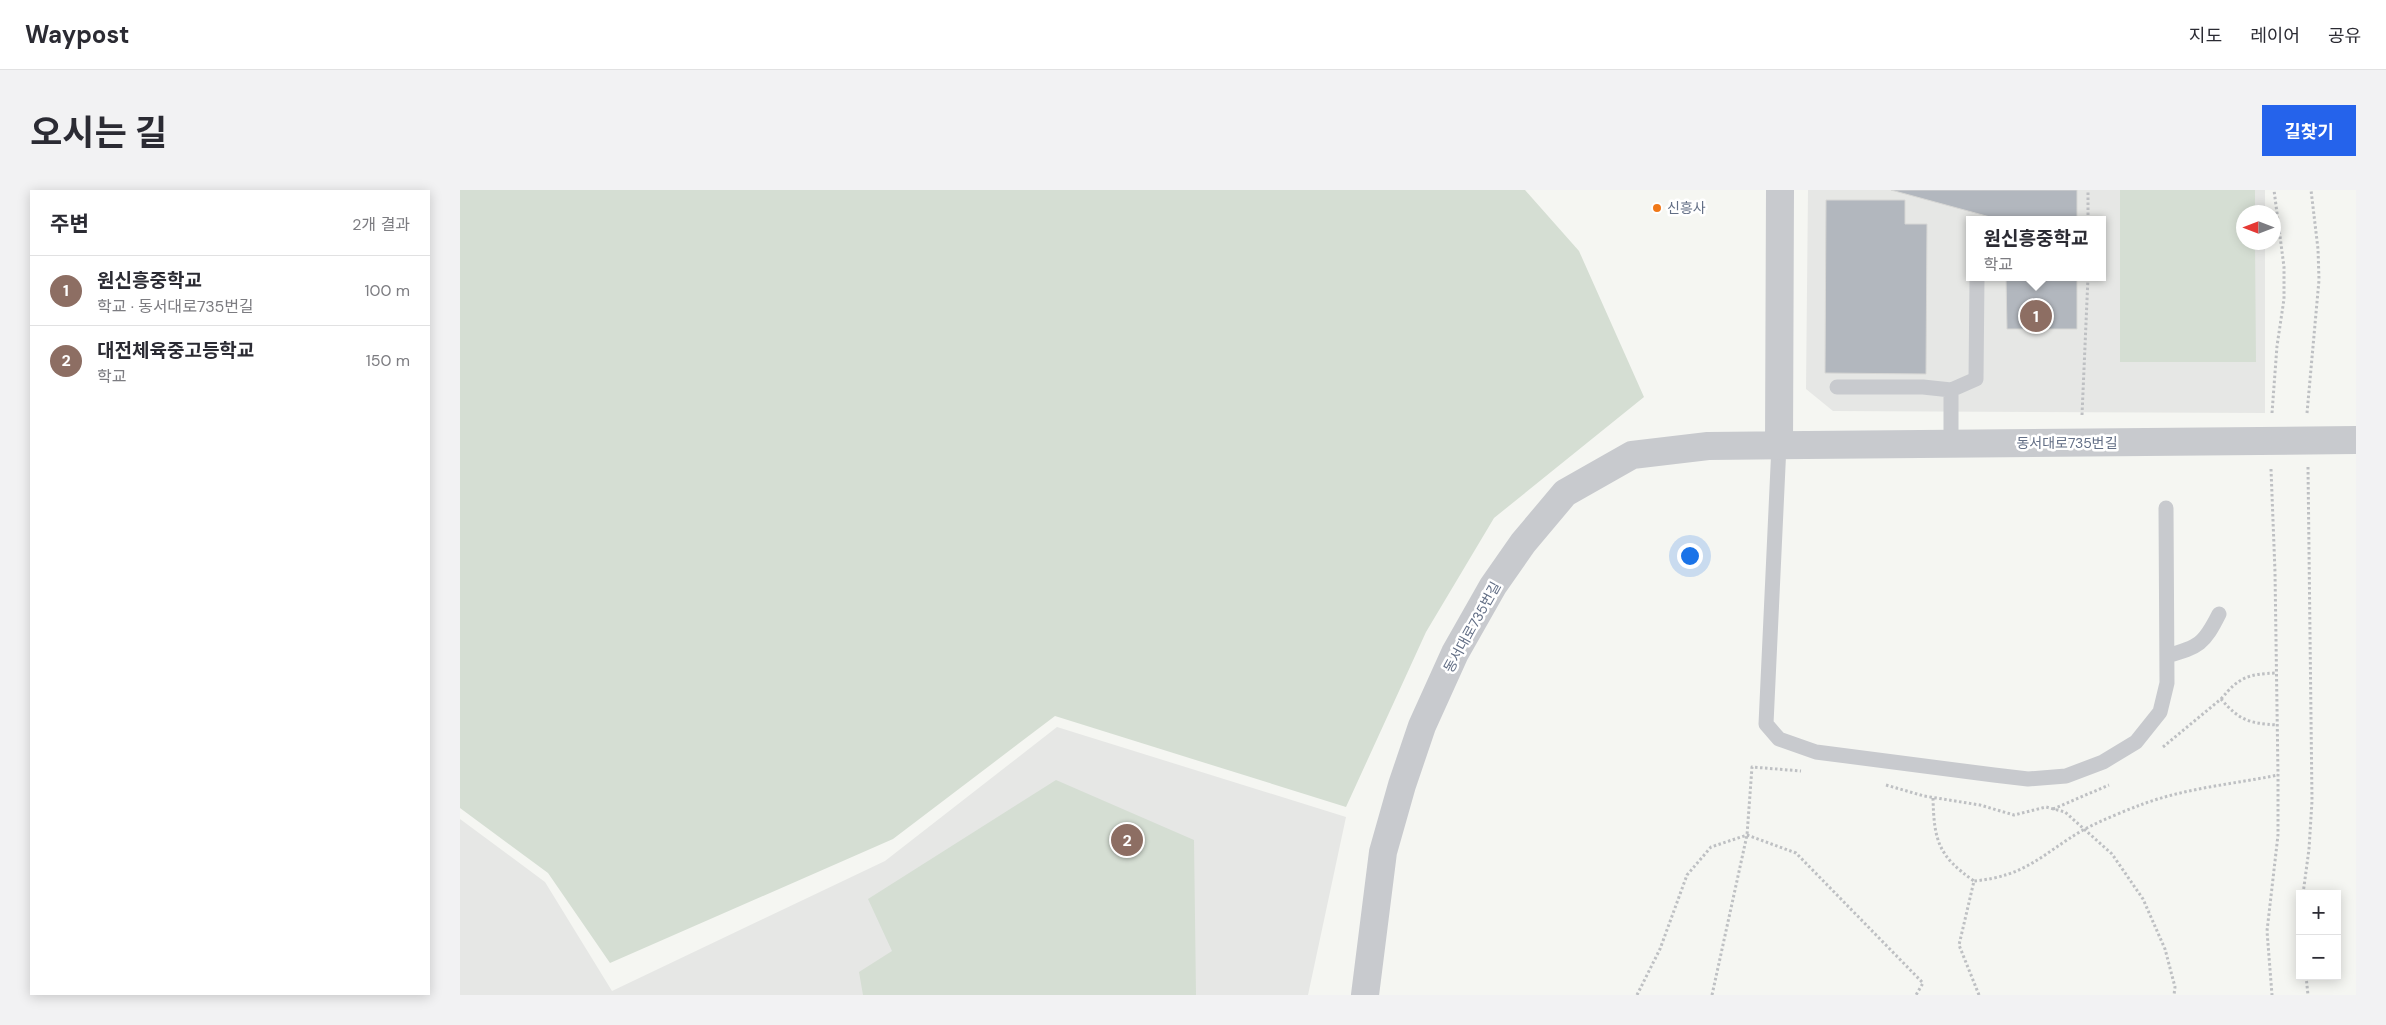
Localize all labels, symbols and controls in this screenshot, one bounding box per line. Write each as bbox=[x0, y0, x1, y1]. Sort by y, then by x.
text: Waypost bbox=[25, 19, 129, 50]
text: 지도 bbox=[2189, 24, 2222, 48]
text: 레이어 bbox=[2250, 24, 2300, 48]
text: 공유 bbox=[2328, 24, 2361, 48]
button: 길찾기 bbox=[2262, 105, 2356, 156]
text: 오시는 길 bbox=[30, 110, 167, 156]
place label: 신흥사 bbox=[1667, 199, 1706, 217]
marker: 신흥사 bbox=[1651, 202, 1663, 214]
north arrow bbox=[2236, 205, 2281, 250]
text: 주변 bbox=[50, 210, 89, 238]
text: 2개 결과 bbox=[352, 214, 410, 235]
popup bbox=[1966, 216, 2106, 281]
text: 원신흥중학교 bbox=[1984, 226, 2088, 251]
text: 학교 bbox=[1984, 254, 2013, 275]
text: 원신흥중학교 bbox=[97, 268, 202, 293]
text: 1 bbox=[63, 280, 69, 301]
text: 100 m bbox=[365, 280, 410, 301]
text: 학교 · 동서대로735번길 bbox=[97, 296, 254, 317]
pin: 1 bbox=[2020, 297, 2052, 335]
text: 대전체육중고등학교 bbox=[97, 338, 254, 363]
text: 2 bbox=[61, 350, 71, 371]
text: 150 m bbox=[366, 350, 410, 371]
text: 학교 bbox=[97, 366, 126, 387]
street label: 동서대로735번길 bbox=[2016, 434, 2118, 452]
your location bbox=[1677, 543, 1703, 569]
street label: 동서대로735번길 bbox=[1440, 578, 1504, 676]
pin: 2 bbox=[1111, 821, 1143, 859]
map controls bbox=[2296, 890, 2341, 980]
button: + bbox=[2296, 890, 2341, 935]
button: − bbox=[2296, 935, 2341, 980]

